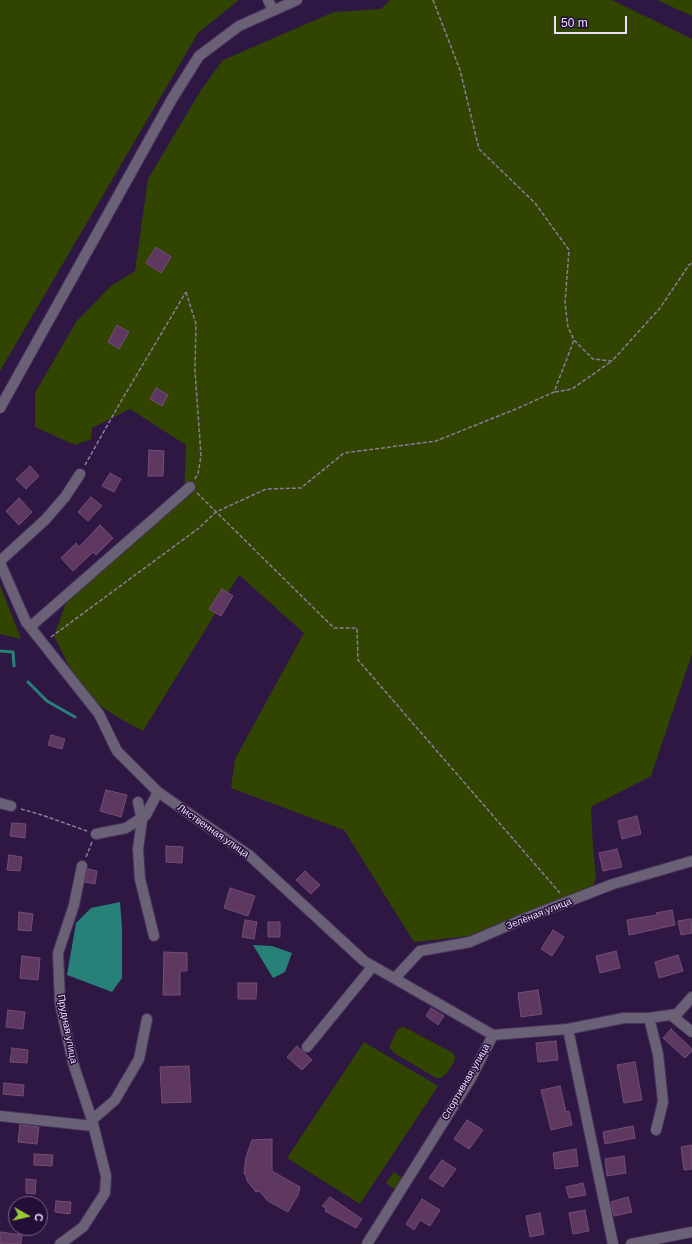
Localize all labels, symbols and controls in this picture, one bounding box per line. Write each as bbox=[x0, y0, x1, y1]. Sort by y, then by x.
scale bar bbox=[556, 8, 629, 34]
text: 50 m bbox=[561, 16, 588, 30]
street label: Лиственная улица bbox=[175, 802, 251, 860]
street label: Зелёная улица bbox=[505, 895, 573, 933]
street label: Прудная улица bbox=[54, 994, 80, 1064]
street label: Спортивная улица bbox=[439, 1042, 493, 1122]
north arrow bbox=[8, 1196, 48, 1236]
text: С bbox=[32, 1213, 45, 1222]

